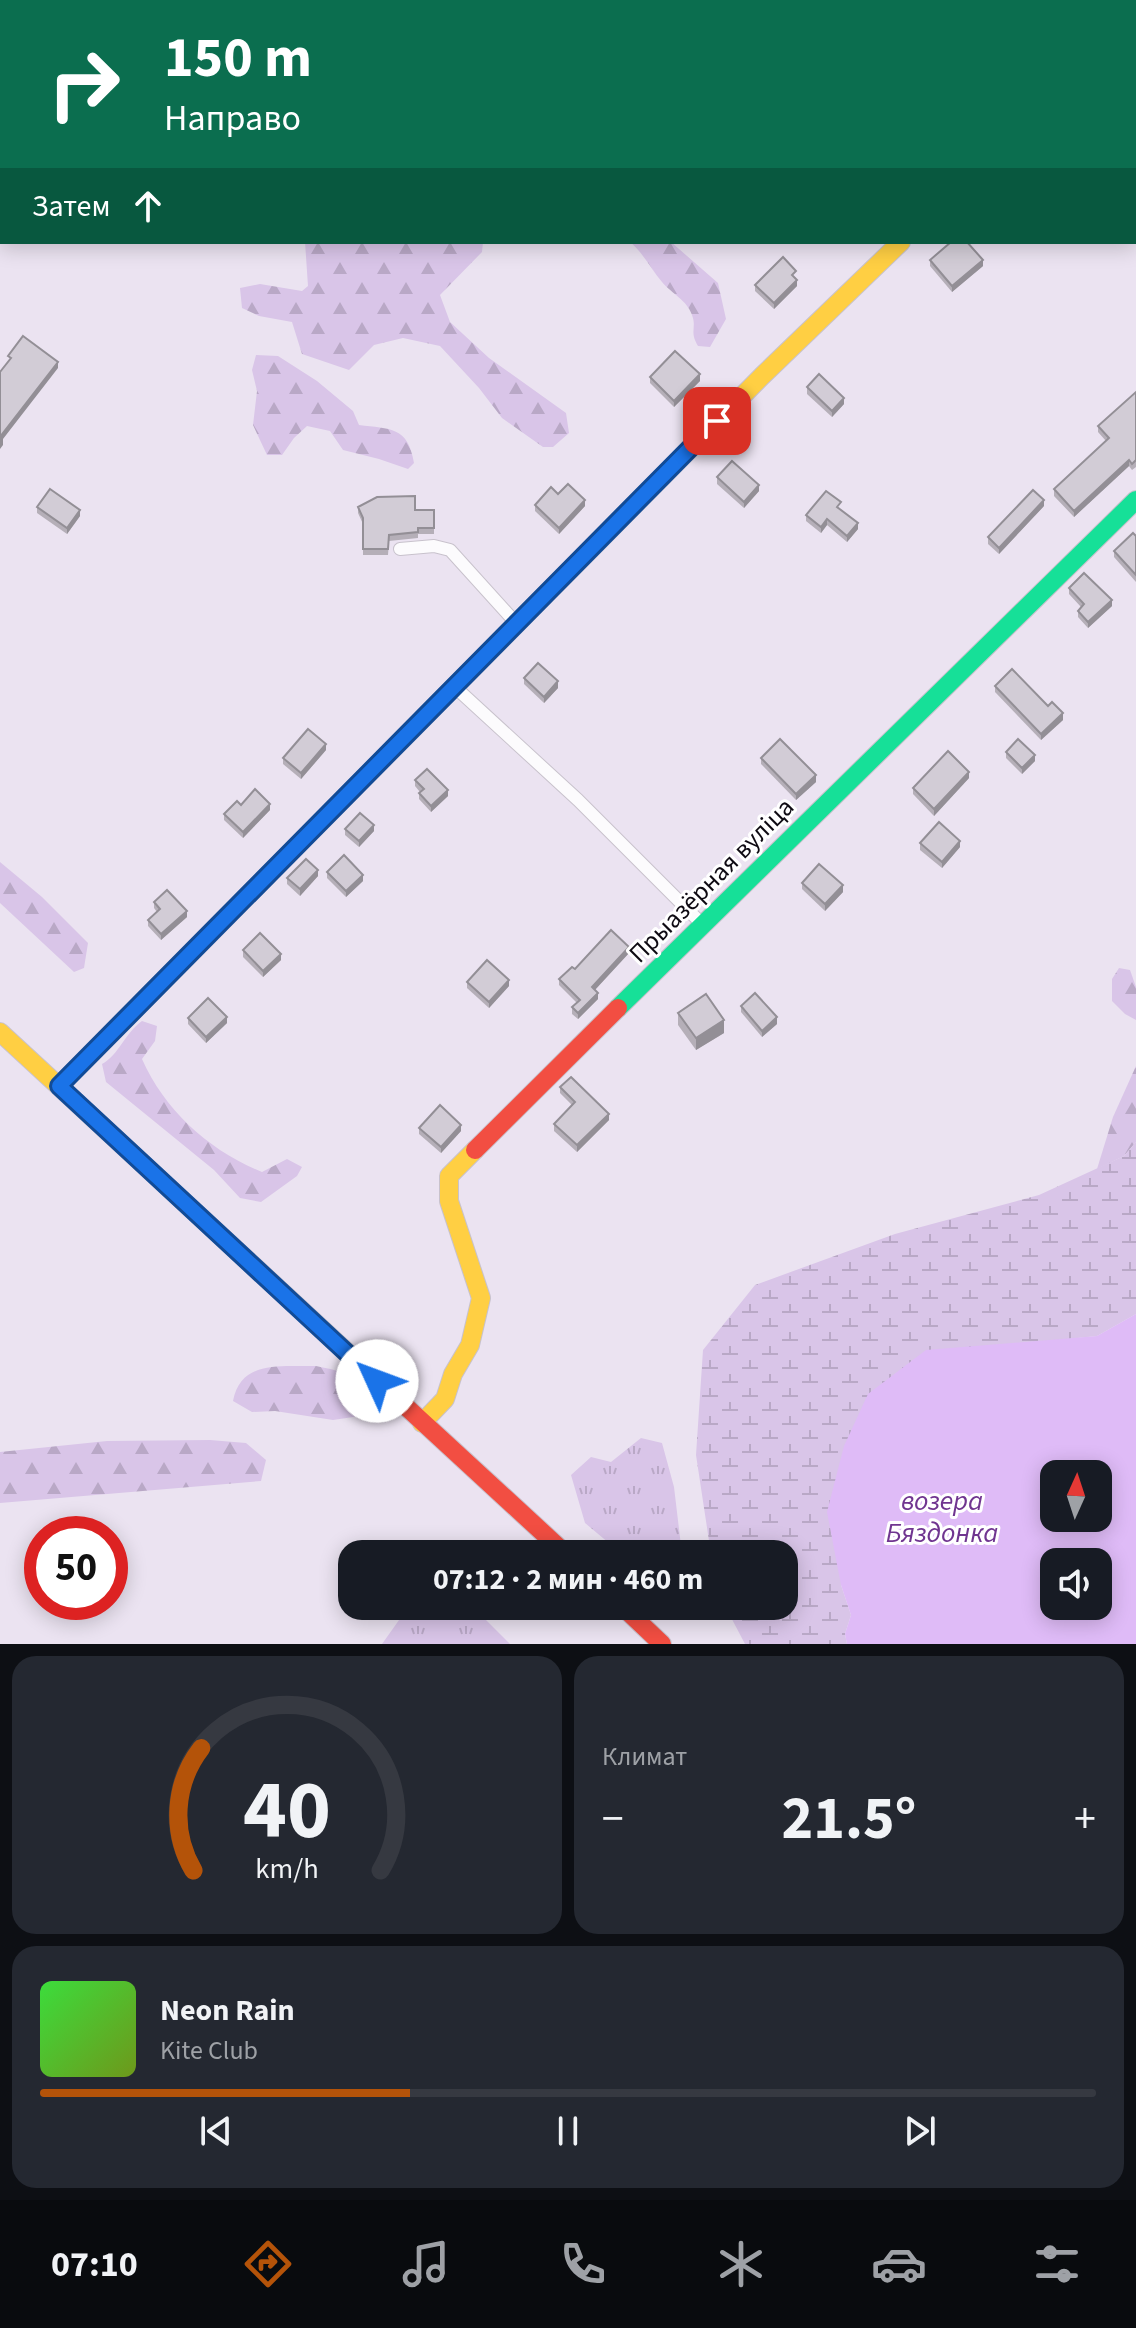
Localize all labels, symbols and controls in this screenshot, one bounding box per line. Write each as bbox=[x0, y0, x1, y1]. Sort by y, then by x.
text: 150 m bbox=[164, 19, 312, 98]
icon: right bbox=[32, 32, 136, 136]
text: Направо bbox=[164, 93, 301, 144]
icon: ahead bbox=[126, 184, 170, 228]
text: Затем bbox=[32, 185, 110, 228]
pin bbox=[683, 387, 751, 455]
icon: arrive bbox=[695, 399, 739, 443]
street label: Прыазёрная вуліца bbox=[620, 789, 802, 971]
position arrow bbox=[335, 1339, 419, 1423]
north arrow bbox=[1040, 1460, 1112, 1532]
map controls bbox=[1040, 1460, 1112, 1620]
water label: возера Бяздонка bbox=[886, 1481, 998, 1553]
speed limit sign: 50 bbox=[24, 1516, 128, 1620]
button: sound bbox=[1040, 1548, 1112, 1620]
text: 07:12 · 2 мин · 460 m bbox=[433, 1558, 703, 1601]
text: Климат bbox=[602, 1738, 687, 1775]
text: 40 bbox=[243, 1752, 331, 1870]
text: 21.5° bbox=[782, 1777, 916, 1862]
text: − bbox=[602, 1788, 624, 1851]
text: + bbox=[1074, 1788, 1096, 1851]
text: km/h bbox=[255, 1849, 319, 1889]
text: Neon Rain bbox=[160, 1989, 295, 2032]
text: Kite Club bbox=[160, 2032, 258, 2069]
icon: previous bbox=[194, 2109, 238, 2153]
icon: pause bbox=[546, 2109, 590, 2153]
icon: next bbox=[898, 2109, 942, 2153]
icon: directions bbox=[240, 2236, 296, 2292]
icon: music bbox=[398, 2236, 454, 2292]
icon: phone bbox=[555, 2236, 611, 2292]
icon: climate bbox=[713, 2236, 769, 2292]
icon: car bbox=[871, 2236, 927, 2292]
icon: filters bbox=[1029, 2236, 1085, 2292]
text: 07:10 bbox=[51, 2239, 138, 2290]

